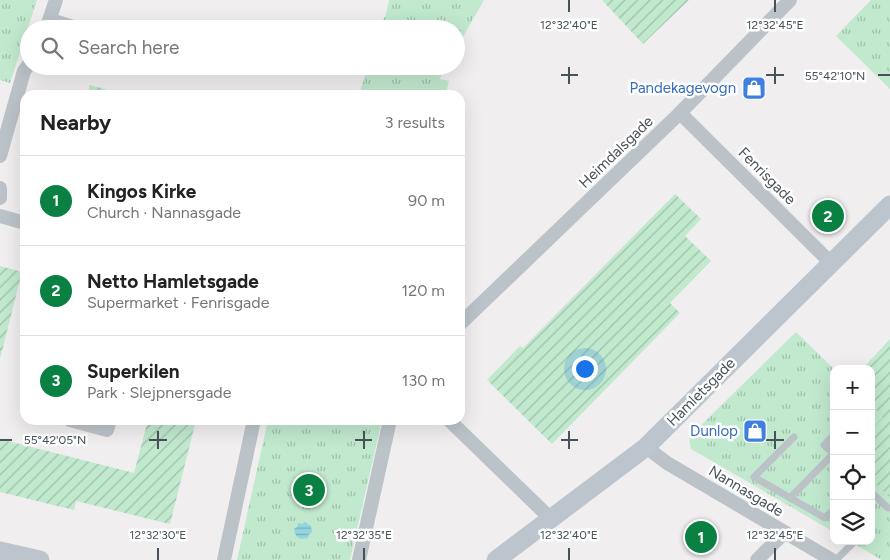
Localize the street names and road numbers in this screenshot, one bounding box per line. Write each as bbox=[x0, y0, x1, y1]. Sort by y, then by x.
street label: Heimdalsgade bbox=[575, 112, 657, 192]
street label: Fenrisgade bbox=[735, 144, 799, 208]
street label: Hamletsgade bbox=[663, 354, 739, 430]
street label: Nannasgade bbox=[705, 462, 787, 520]

